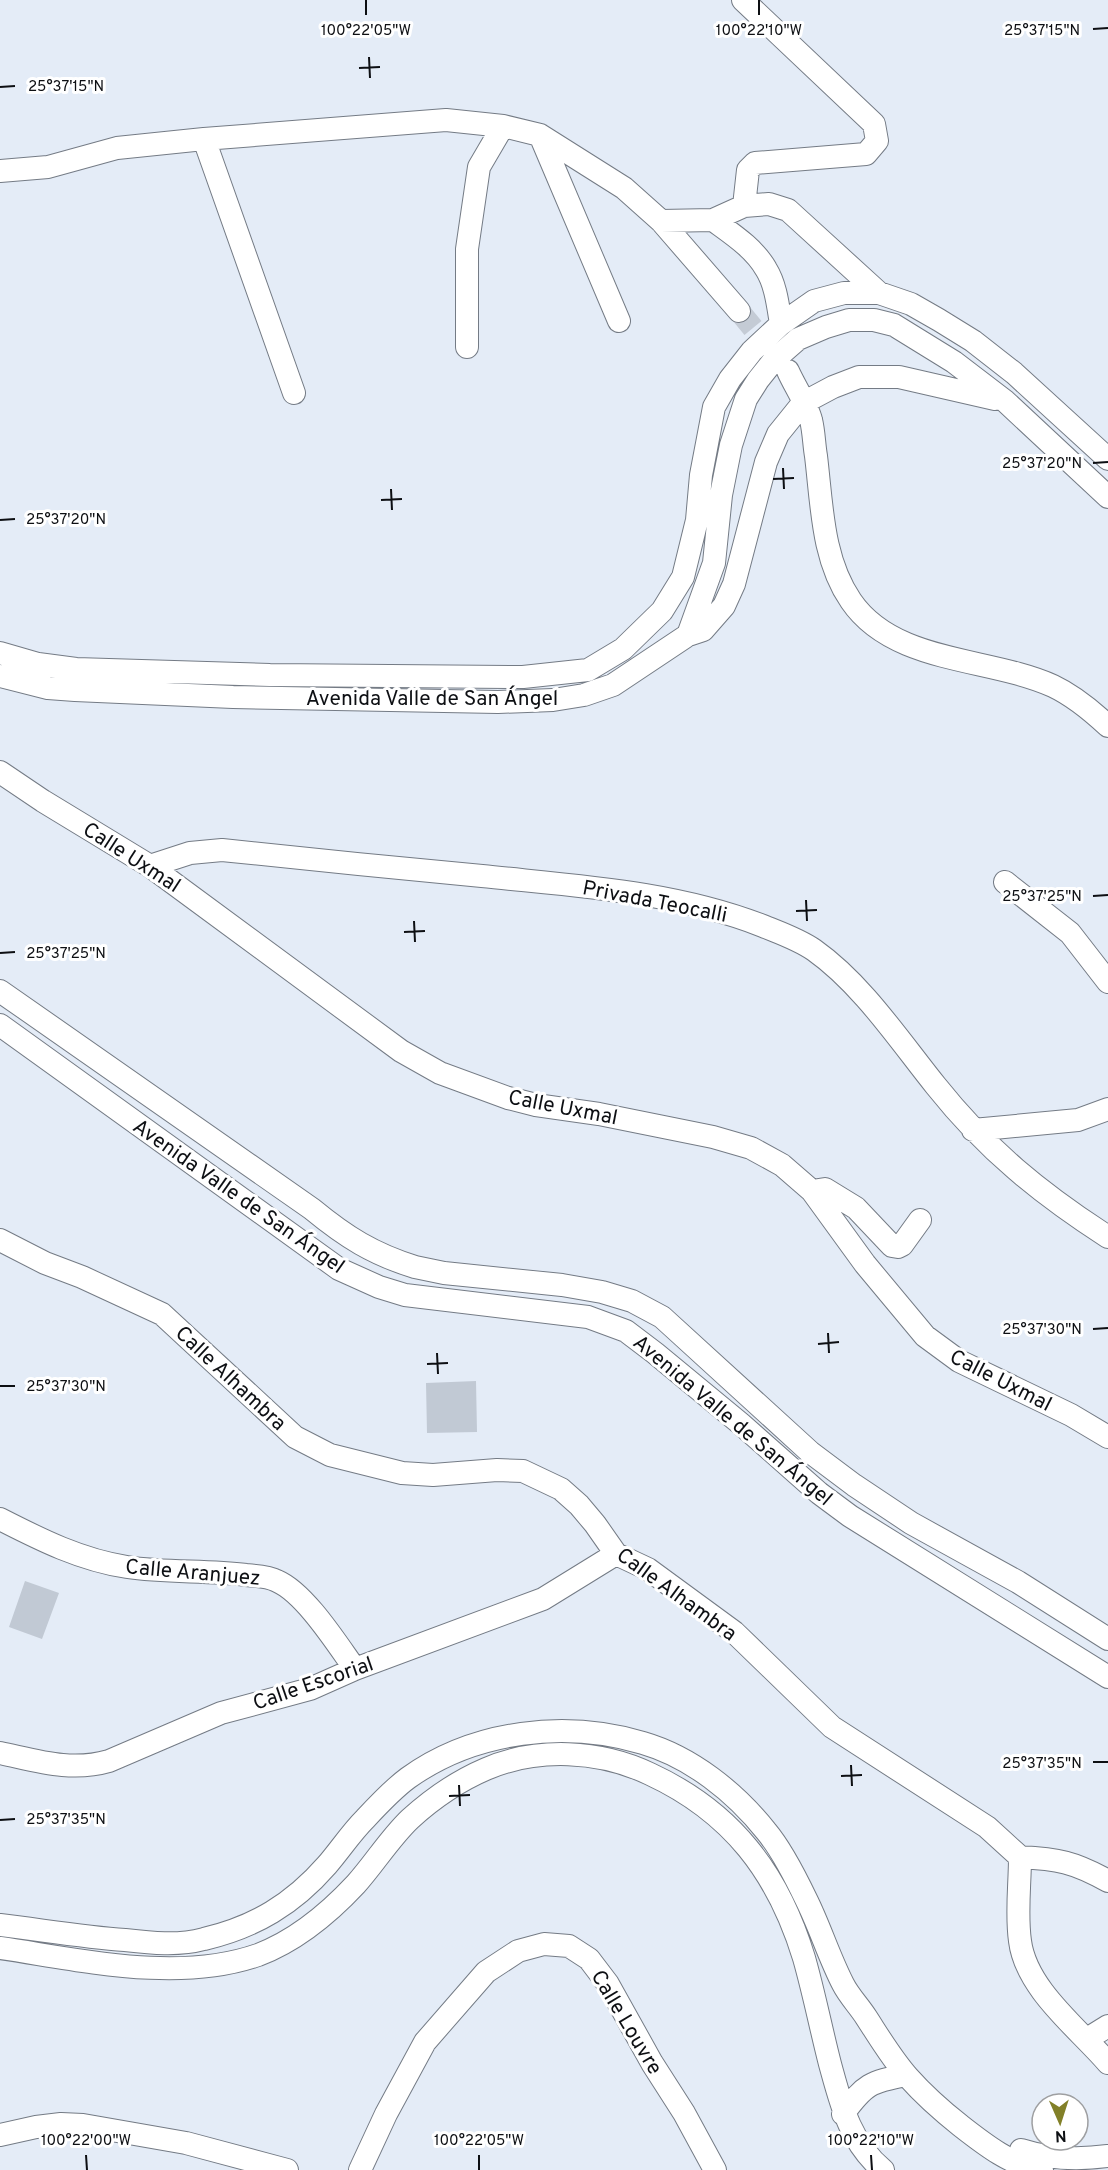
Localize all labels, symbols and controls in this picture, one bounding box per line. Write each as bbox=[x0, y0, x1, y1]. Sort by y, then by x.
text: 100°22'05"W bbox=[321, 22, 411, 41]
text: 100°22'10"W bbox=[716, 22, 802, 41]
text: 25°37'15"N bbox=[1004, 22, 1080, 41]
text: 25°37'15"N bbox=[28, 78, 104, 97]
text: 25°37'20"N bbox=[1002, 455, 1082, 474]
text: 25°37'20"N bbox=[26, 511, 106, 530]
street label: Avenida Valle de San Ángel bbox=[306, 685, 558, 713]
street label: Calle Uxmal bbox=[77, 817, 185, 900]
street label: Privada Teocalli bbox=[580, 875, 729, 930]
text: 25°37'25"N bbox=[1002, 888, 1082, 907]
text: 25°37'25"N bbox=[26, 945, 106, 964]
street label: Calle Uxmal bbox=[506, 1085, 620, 1132]
street label: Avenida Valle de San Ángel bbox=[127, 1113, 350, 1281]
street label: Calle Alhambra bbox=[169, 1321, 291, 1438]
text: 25°37'30"N bbox=[1002, 1321, 1082, 1340]
street label: Avenida Valle de San Ángel bbox=[627, 1329, 838, 1513]
street label: Calle Uxmal bbox=[945, 1344, 1056, 1419]
text: 25°37'30"N bbox=[26, 1378, 106, 1397]
street label: Calle Alhambra bbox=[611, 1542, 742, 1648]
street label: Calle Aranjuez bbox=[124, 1554, 262, 1593]
street label: Calle Escorial bbox=[250, 1651, 377, 1718]
text: 25°37'35"N bbox=[1002, 1755, 1082, 1774]
text: 25°37'35"N bbox=[26, 1811, 106, 1830]
street label: Calle Louvre bbox=[584, 1966, 667, 2080]
north arrow bbox=[1030, 2092, 1090, 2152]
text: N bbox=[1054, 2125, 1067, 2145]
text: 100°22'00"W bbox=[41, 2132, 131, 2151]
text: 100°22'05"W bbox=[434, 2132, 524, 2151]
text: 100°22'10"W bbox=[828, 2132, 914, 2151]

